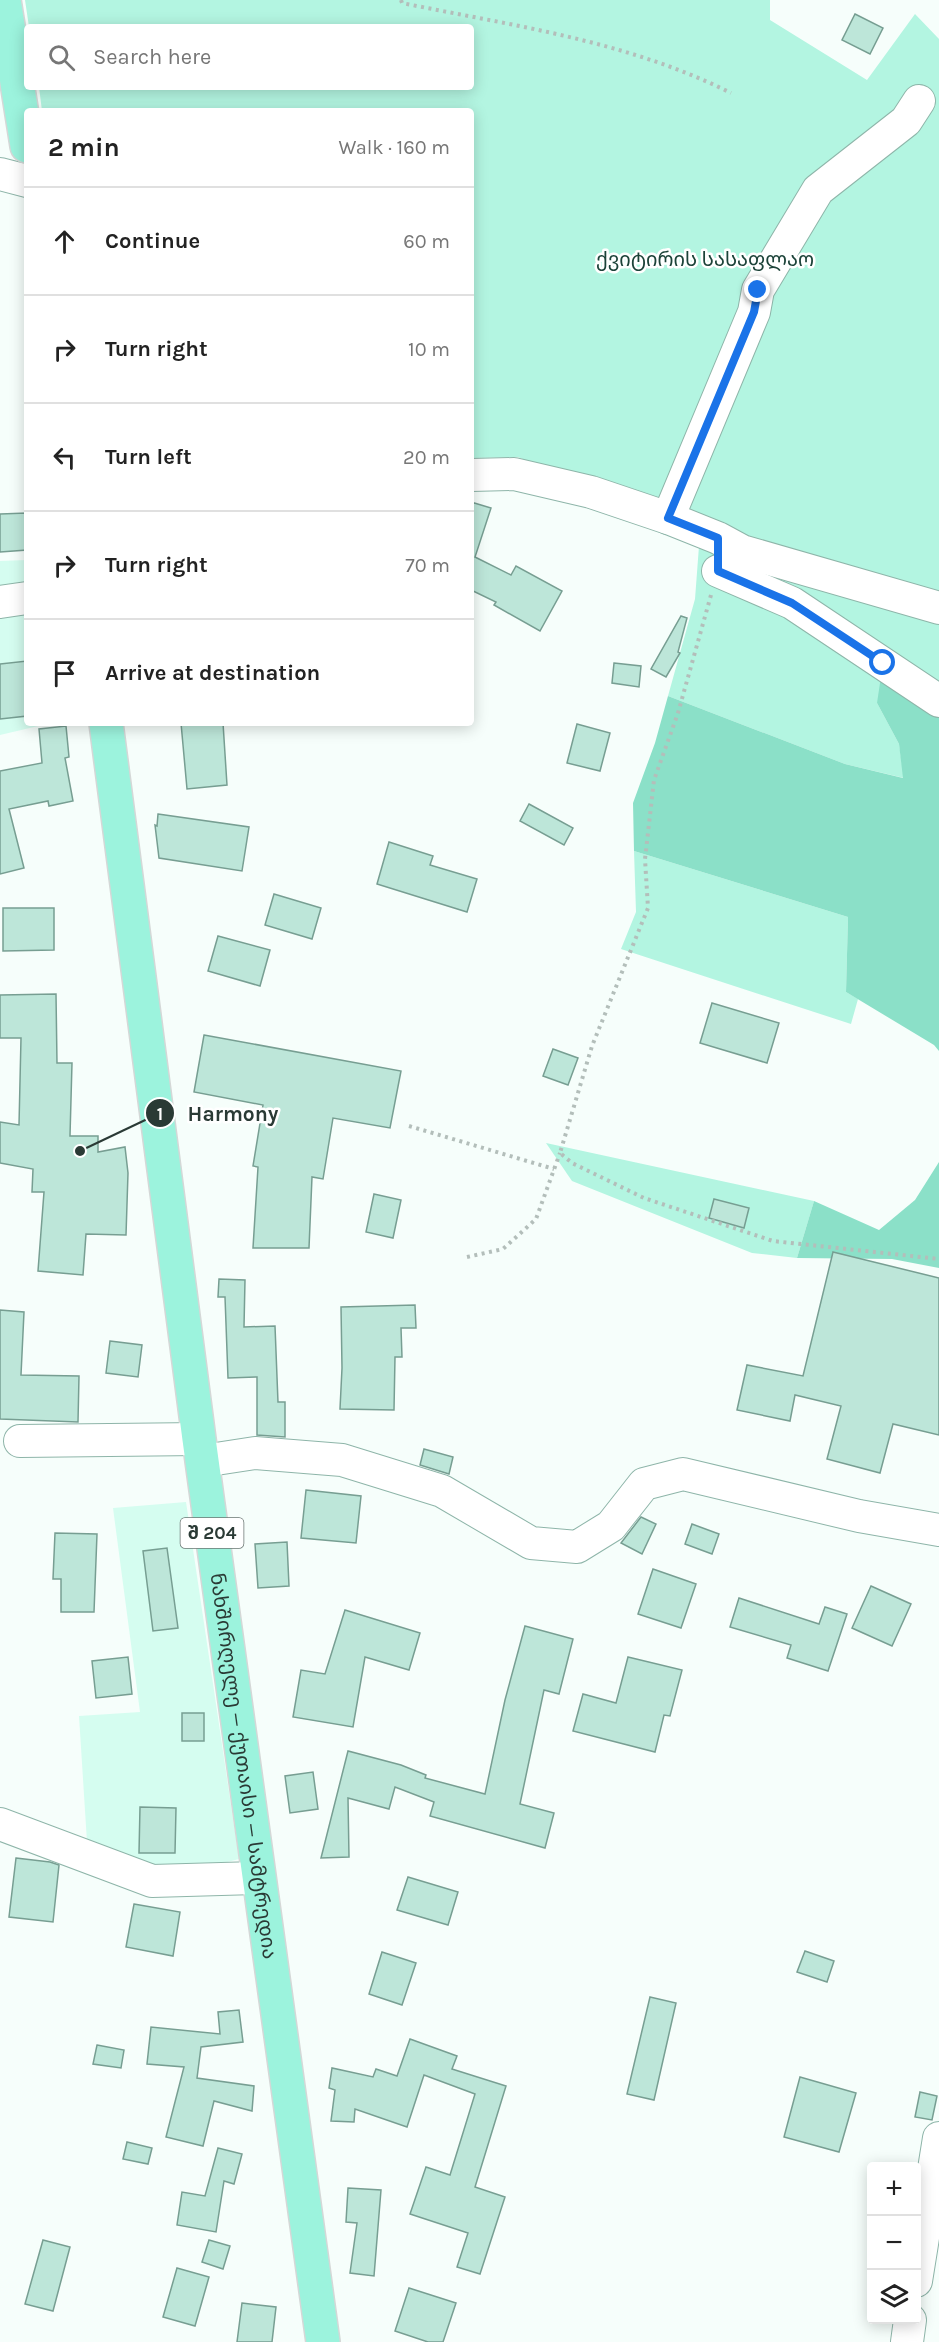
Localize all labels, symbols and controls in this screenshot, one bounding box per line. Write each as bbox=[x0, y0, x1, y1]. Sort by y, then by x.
search box bbox=[24, 24, 474, 90]
icon: search bbox=[45, 41, 78, 74]
text: Search here bbox=[93, 44, 211, 70]
text: 2 min bbox=[48, 132, 120, 163]
text: Walk · 160 m bbox=[338, 136, 450, 159]
icon: ahead bbox=[48, 225, 81, 258]
text: Continue bbox=[105, 228, 200, 254]
text: 60 m bbox=[403, 230, 450, 253]
park label: ქვიტირის სასაფლაო bbox=[596, 248, 814, 272]
route end bbox=[744, 276, 770, 302]
icon: right bbox=[48, 333, 81, 366]
text: Turn right bbox=[105, 336, 208, 362]
text: 10 m bbox=[408, 338, 450, 361]
icon: left bbox=[48, 441, 81, 474]
text: Turn left bbox=[105, 444, 192, 470]
text: 20 m bbox=[403, 446, 450, 469]
icon: right bbox=[48, 549, 81, 582]
text: Turn right bbox=[105, 552, 208, 578]
text: 70 m bbox=[405, 554, 450, 577]
route start bbox=[869, 649, 895, 675]
icon: arrive bbox=[48, 657, 81, 690]
text: Arrive at destination bbox=[105, 660, 320, 686]
callout: Harmony bbox=[145, 1094, 290, 1133]
text: Harmony bbox=[188, 1102, 279, 1126]
text: 1 bbox=[157, 1103, 163, 1125]
road number: შ 204 bbox=[180, 1518, 244, 1548]
street label: ნახშირღელე — ქუთაისი — სამტრედია bbox=[206, 1571, 282, 1960]
map controls bbox=[867, 2162, 921, 2324]
button: + bbox=[867, 2162, 921, 2216]
button: − bbox=[867, 2216, 921, 2270]
button: layers bbox=[867, 2270, 921, 2324]

